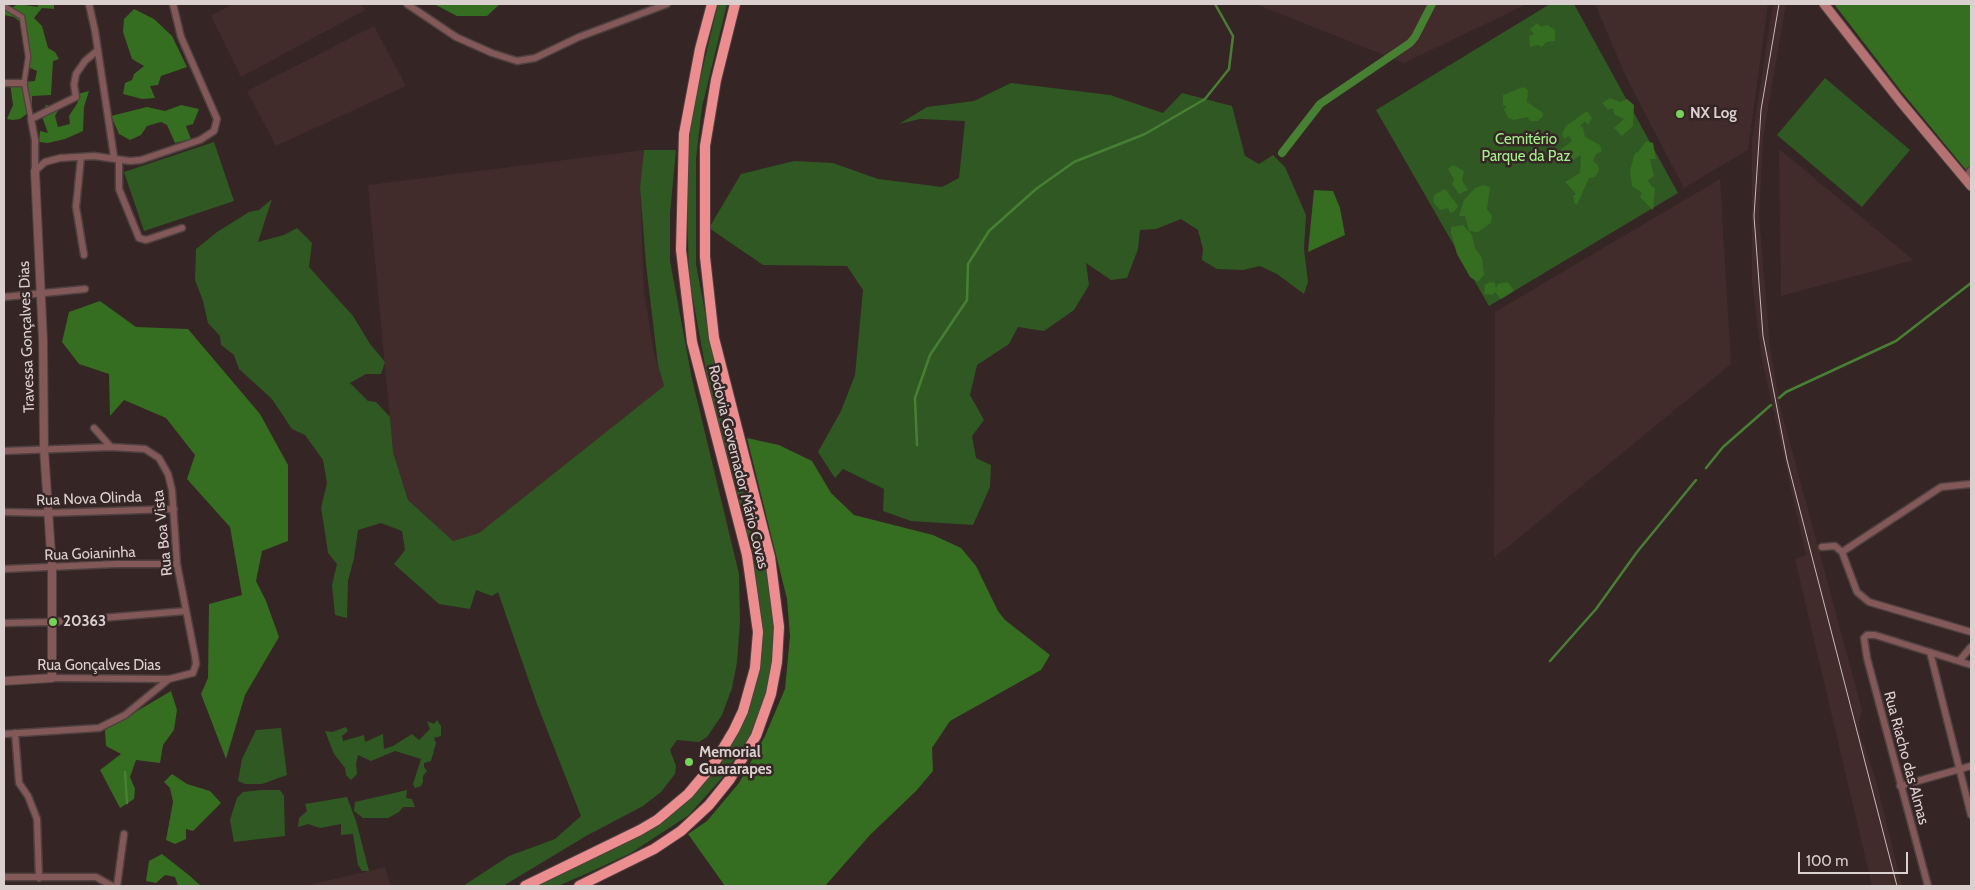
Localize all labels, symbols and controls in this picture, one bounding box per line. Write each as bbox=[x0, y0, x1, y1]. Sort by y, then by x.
place label: NX Log bbox=[1690, 105, 1737, 123]
marker: NX Log bbox=[1674, 108, 1686, 120]
park label: Cemitério Parque da Paz bbox=[1482, 131, 1570, 166]
street label: Travessa Gonçalves Dias bbox=[15, 261, 39, 413]
street label: Rodovia Governador Mário Covas bbox=[704, 363, 772, 571]
street label: Rua Nova Olinda bbox=[36, 488, 142, 510]
street label: Rua Boa Vista bbox=[150, 489, 176, 577]
street label: Rua Goianinha bbox=[44, 543, 136, 565]
place label: 20363 bbox=[63, 613, 106, 631]
marker: 20363 bbox=[47, 616, 59, 628]
street label: Rua Gonçalves Dias bbox=[37, 657, 161, 675]
street label: Rua Riacho das Almas bbox=[1880, 689, 1932, 827]
place label: Memorial Guararapes bbox=[699, 744, 772, 779]
marker: Memorial Guararapes bbox=[683, 756, 695, 768]
scale bar bbox=[1800, 842, 1910, 874]
text: 100 m bbox=[1806, 852, 1848, 870]

